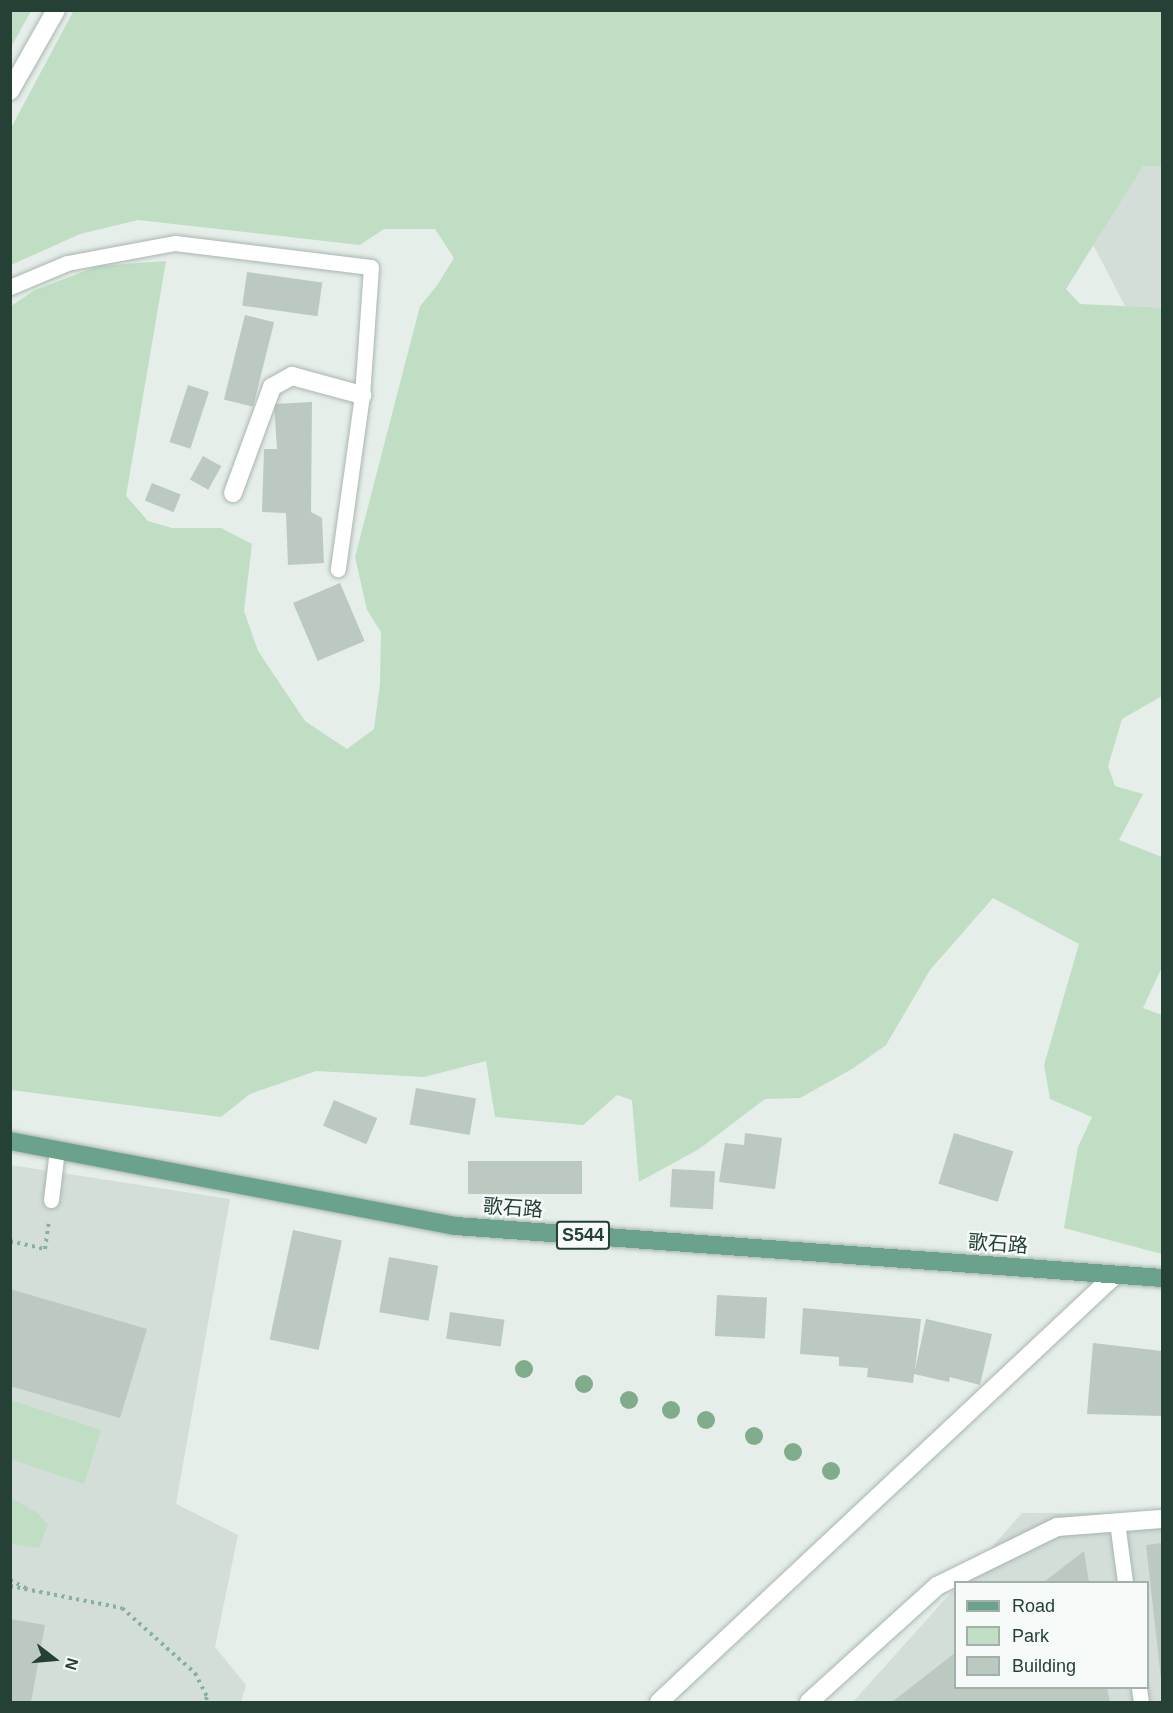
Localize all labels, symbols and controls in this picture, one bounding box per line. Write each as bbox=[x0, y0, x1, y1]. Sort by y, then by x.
street label: 歌石路 bbox=[482, 1194, 544, 1222]
road number: S544 bbox=[554, 1220, 612, 1250]
street label: 歌石路 bbox=[967, 1230, 1029, 1258]
legend bbox=[954, 1581, 1149, 1689]
text: Road bbox=[1012, 1596, 1055, 1616]
text: Park bbox=[1012, 1626, 1049, 1646]
north arrow bbox=[24, 1629, 84, 1689]
text: N bbox=[62, 1656, 82, 1672]
text: Building bbox=[1012, 1656, 1076, 1676]

